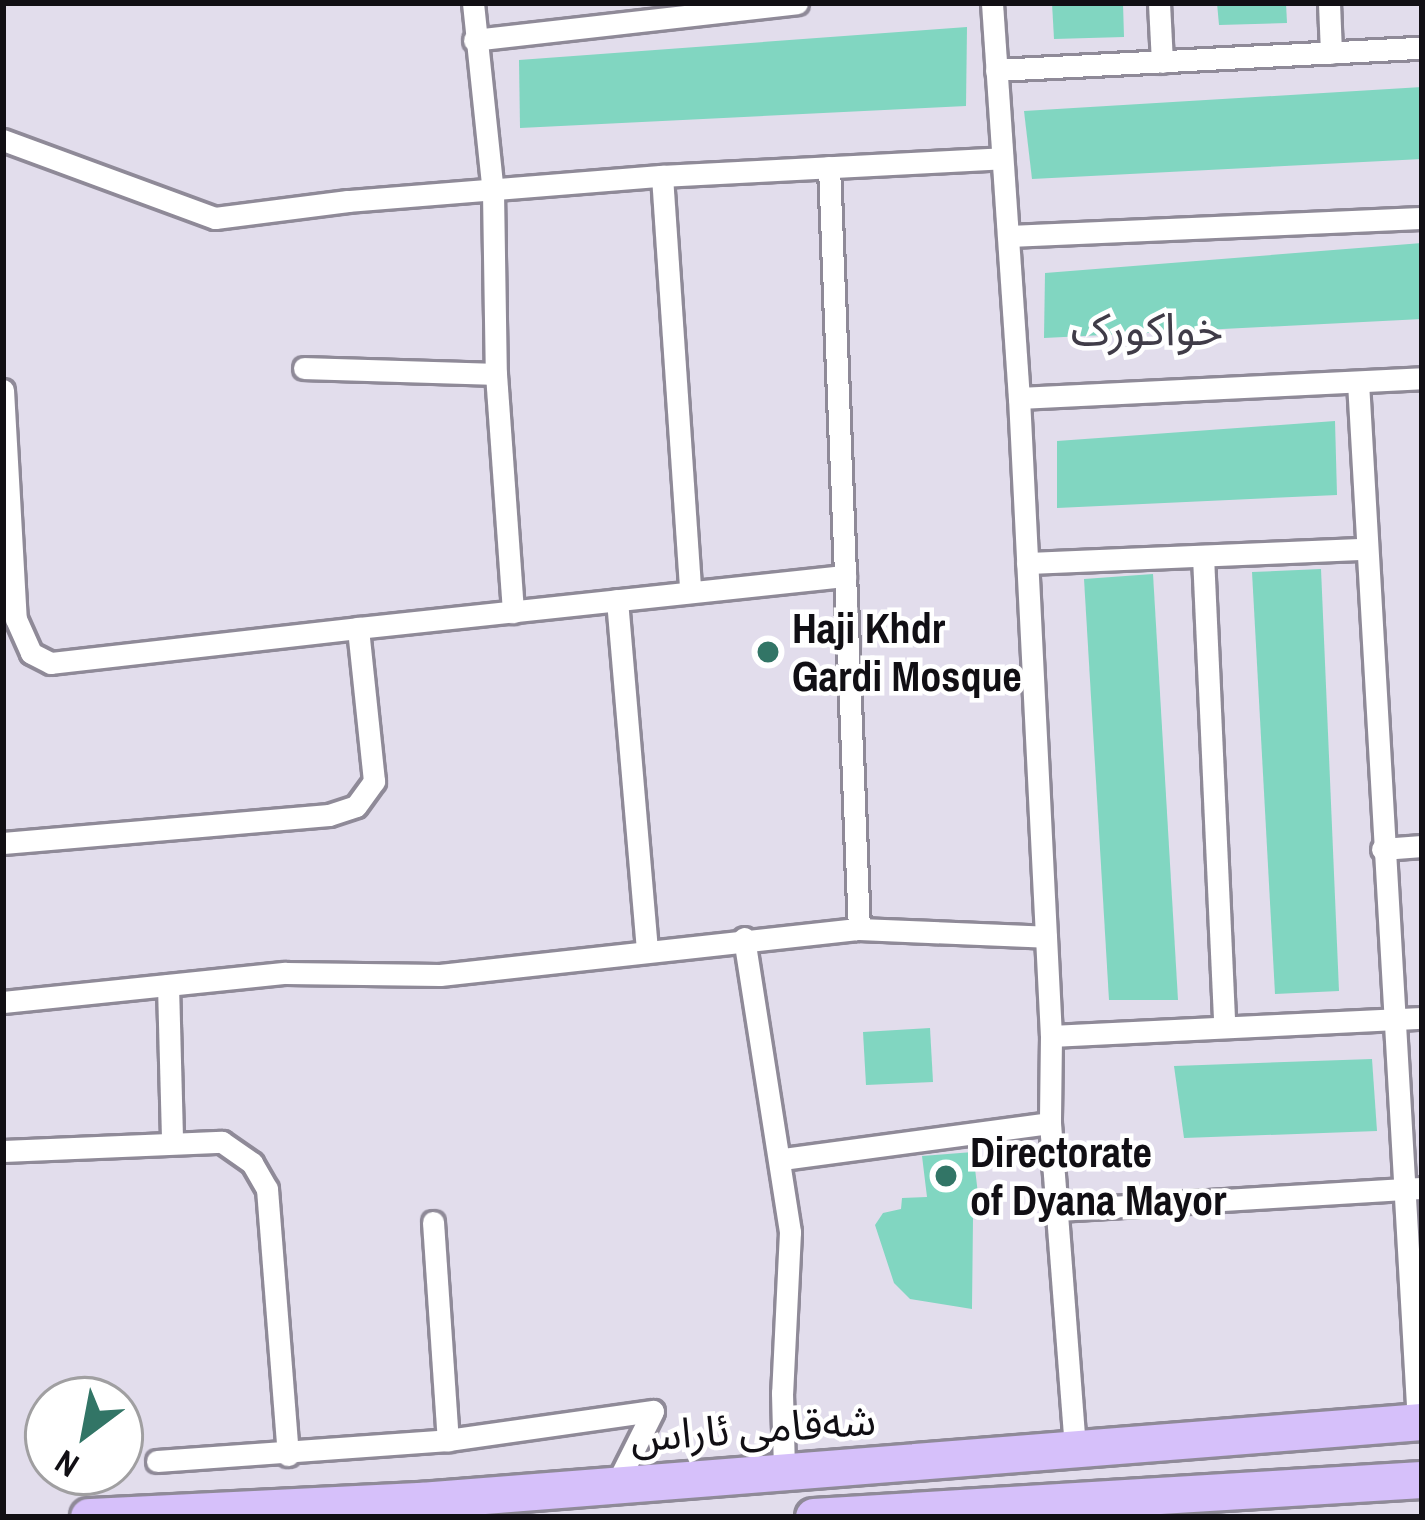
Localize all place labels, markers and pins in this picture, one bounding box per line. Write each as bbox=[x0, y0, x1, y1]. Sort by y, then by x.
place label: Haji Khdr Gardi Mosque bbox=[792, 603, 1022, 702]
marker: Haji Khdr Gardi Mosque bbox=[755, 639, 781, 665]
place label: Directorate of Dyana Mayor bbox=[970, 1127, 1226, 1226]
marker: Directorate of Dyana Mayor bbox=[933, 1163, 959, 1189]

